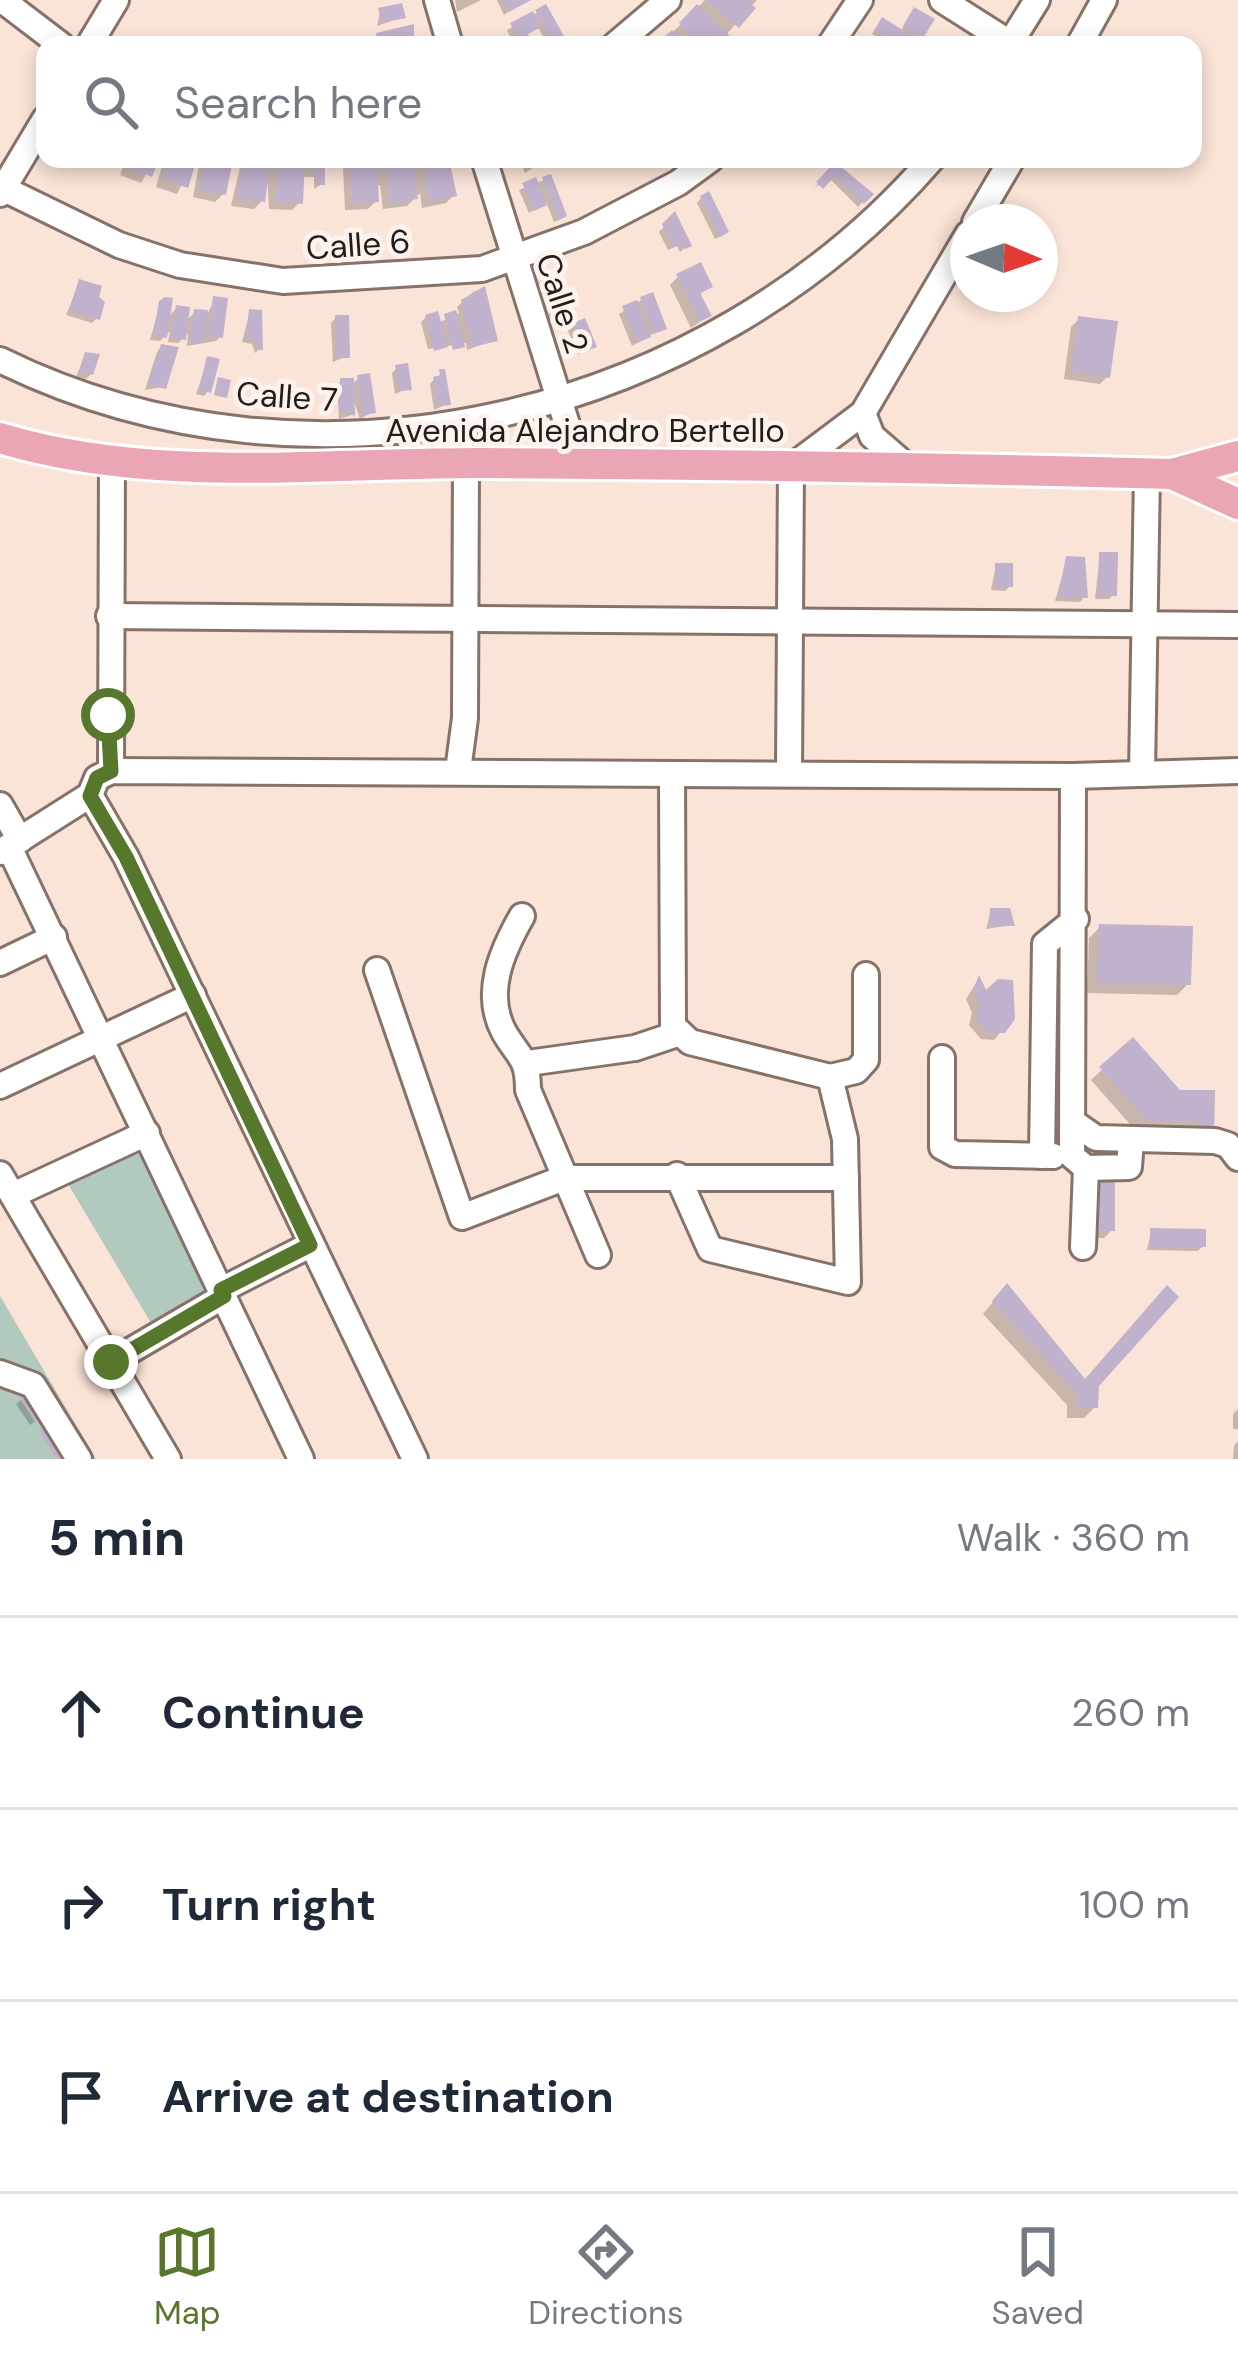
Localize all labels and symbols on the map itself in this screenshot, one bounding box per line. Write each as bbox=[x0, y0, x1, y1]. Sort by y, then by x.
north arrow bbox=[950, 204, 1058, 312]
street label: Calle 6 bbox=[304, 219, 412, 270]
street label: Calle 2 bbox=[526, 248, 599, 359]
street label: Calle 7 bbox=[235, 372, 339, 421]
street label: Avenida Alejandro Bertello bbox=[385, 409, 785, 452]
route start bbox=[81, 688, 135, 742]
route end bbox=[84, 1335, 138, 1389]

